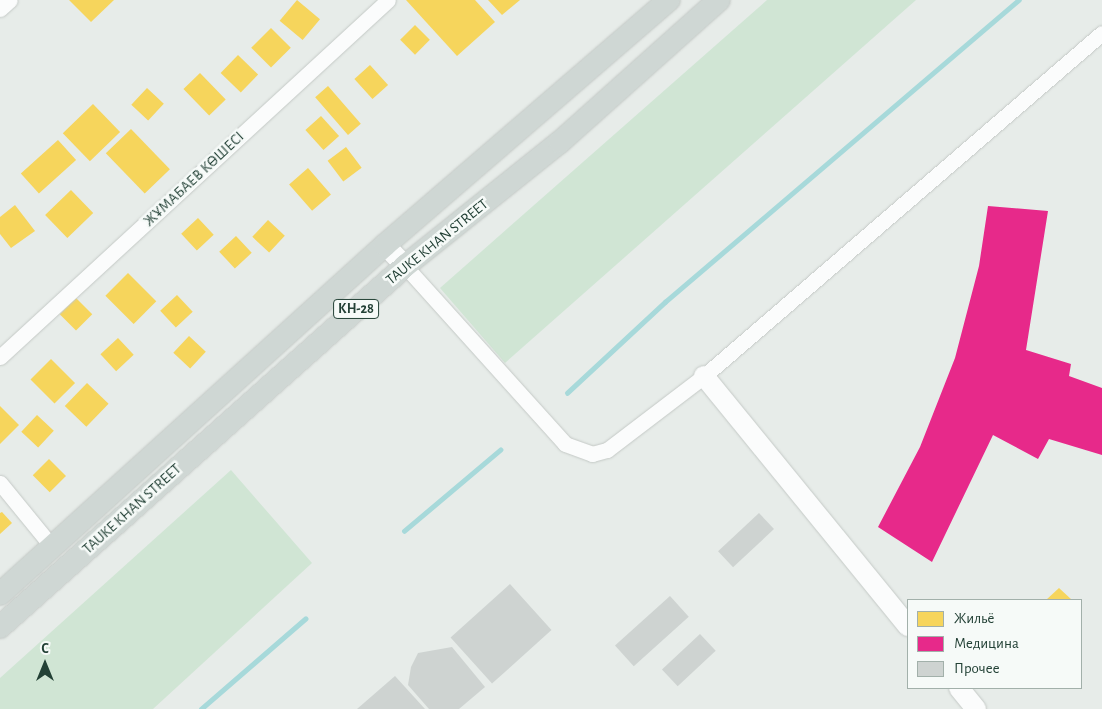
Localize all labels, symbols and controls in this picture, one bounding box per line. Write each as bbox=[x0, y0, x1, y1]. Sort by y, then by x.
street label: ЖҰМАБАЕВ КӨШЕСІ bbox=[140, 128, 248, 230]
street label: TAUKE KHAN STREET bbox=[382, 195, 492, 289]
road number: КН-28 bbox=[332, 298, 380, 320]
street label: TAUKE KHAN STREET bbox=[79, 460, 185, 558]
legend bbox=[907, 599, 1082, 689]
text: Жильё bbox=[954, 611, 994, 626]
text: Медицина bbox=[954, 636, 1019, 651]
north arrow bbox=[20, 639, 70, 689]
text: С bbox=[41, 642, 49, 656]
text: Прочее bbox=[954, 661, 1000, 676]

